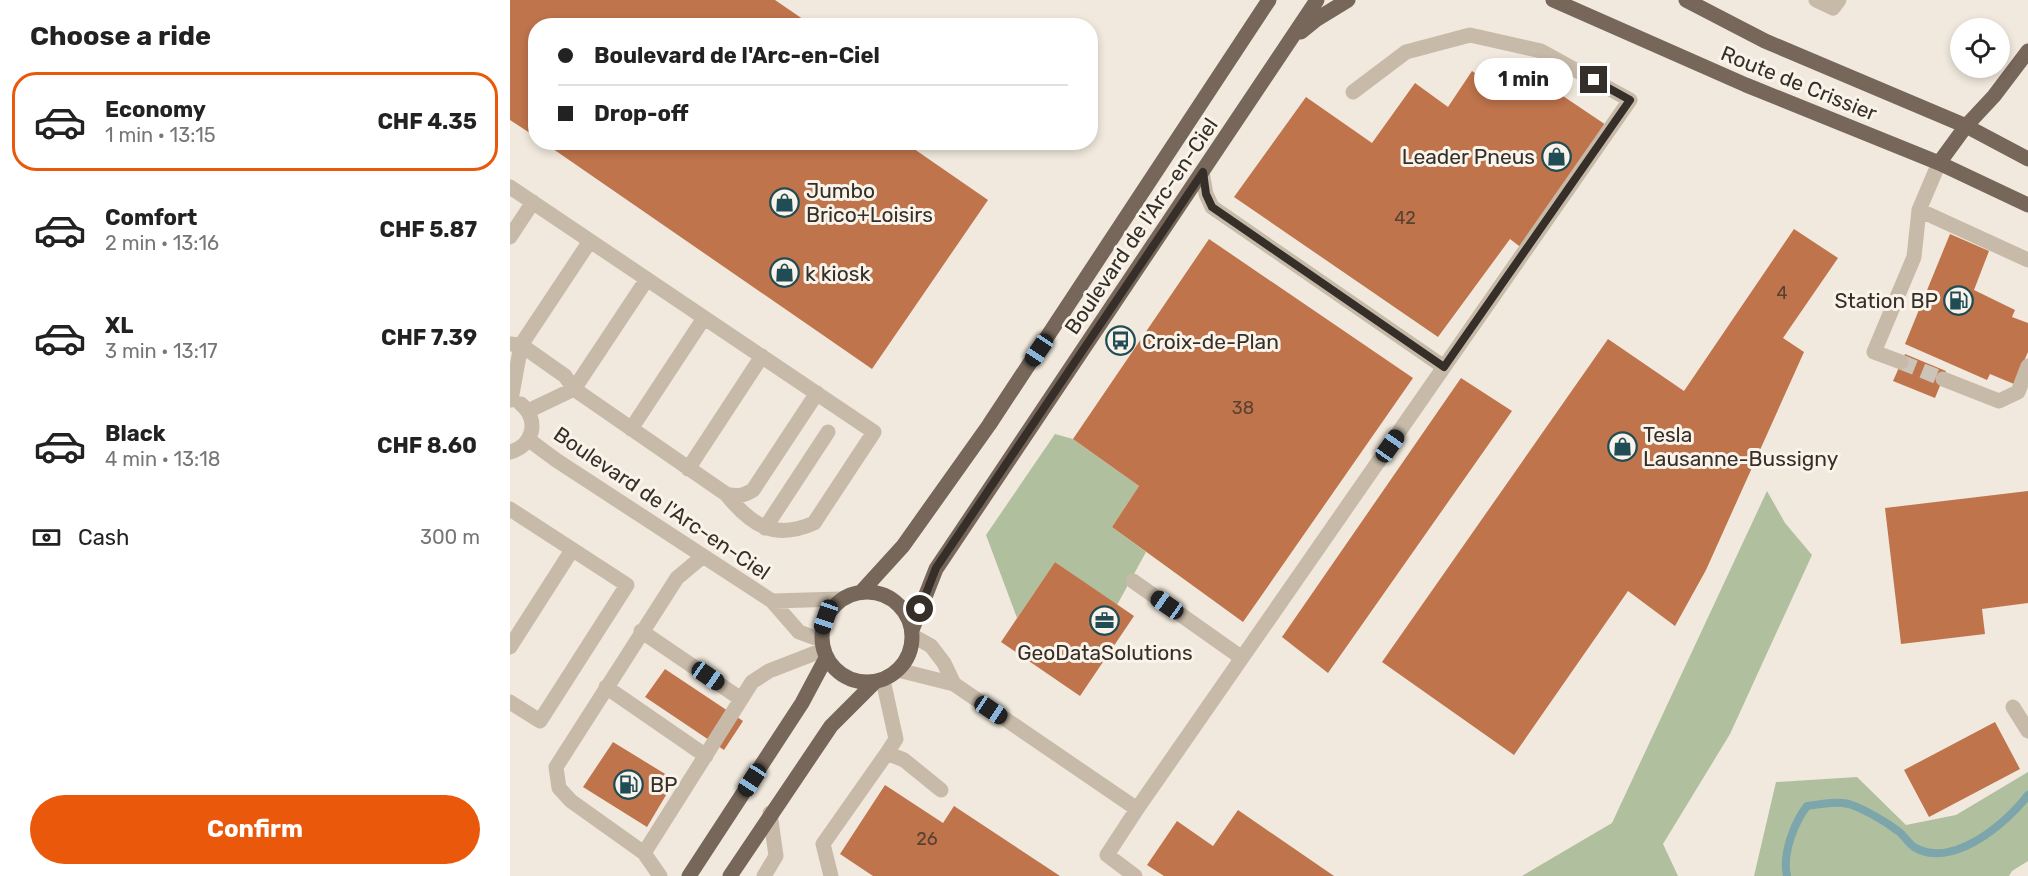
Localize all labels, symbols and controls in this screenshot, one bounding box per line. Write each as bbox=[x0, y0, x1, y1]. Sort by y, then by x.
map controls bbox=[1950, 18, 2010, 78]
button: locate bbox=[1950, 18, 2010, 78]
text: Choose a ride bbox=[30, 20, 211, 52]
street label: Route de Crissier bbox=[1717, 40, 1881, 126]
text: Boulevard de l'Arc-en-Ciel bbox=[594, 42, 880, 69]
callout: 1 min bbox=[1474, 59, 1573, 101]
route end bbox=[1580, 66, 1607, 93]
text: 1 min bbox=[1498, 67, 1549, 91]
icon: car bbox=[33, 95, 87, 149]
text: Economy bbox=[105, 96, 206, 123]
text: Drop-off bbox=[594, 100, 689, 127]
text: CHF 4.35 bbox=[377, 108, 477, 135]
street label: Boulevard de l'Arc-en-Ciel bbox=[1059, 113, 1223, 339]
text: 1 min · 13:15 bbox=[105, 123, 216, 147]
shop icon: Leader Pneus bbox=[1540, 140, 1572, 172]
place label: Leader Pneus bbox=[1402, 144, 1535, 169]
place label: Jumbo Brico+Loisirs bbox=[806, 178, 933, 227]
shop icon: Jumbo Brico+Loisirs bbox=[769, 186, 801, 218]
icon: car bbox=[33, 203, 87, 257]
text: Comfort bbox=[105, 204, 197, 231]
house number: 42 bbox=[1394, 207, 1416, 229]
text: CHF 5.87 bbox=[379, 216, 477, 243]
text: 2 min · 13:16 bbox=[105, 231, 219, 255]
shop icon: k kiosk bbox=[768, 257, 800, 289]
place label: k kiosk bbox=[805, 261, 870, 286]
house number: 4 bbox=[1776, 282, 1788, 304]
fuel station icon: Station BP bbox=[1943, 284, 1975, 316]
place label: Station BP bbox=[1835, 288, 1938, 313]
icon: car bbox=[33, 311, 87, 365]
text: XL bbox=[105, 312, 133, 339]
text: CHF 7.39 bbox=[381, 324, 477, 351]
bus stop icon: Croix-de-Plan bbox=[1105, 325, 1137, 357]
place label: Croix-de-Plan bbox=[1142, 329, 1279, 354]
car bbox=[1021, 330, 1057, 370]
text: 3 min · 13:17 bbox=[105, 339, 218, 363]
house number: 38 bbox=[1232, 397, 1254, 419]
icon: car bbox=[33, 419, 87, 473]
text: Black bbox=[105, 420, 166, 447]
street label: Boulevard de l'Arc-en-Ciel bbox=[549, 421, 775, 585]
place label: Tesla Lausanne-Bussigny bbox=[1643, 422, 1839, 471]
car bbox=[1372, 426, 1408, 466]
shop icon: Tesla Lausanne-Bussigny bbox=[1606, 430, 1638, 462]
text: CHF 8.60 bbox=[377, 432, 477, 459]
text: 4 min · 13:18 bbox=[105, 447, 220, 471]
icon: cash bbox=[30, 521, 63, 554]
text: Cash bbox=[78, 524, 129, 551]
text: 300 m bbox=[420, 525, 480, 549]
car bbox=[1147, 587, 1187, 623]
route start bbox=[906, 595, 933, 622]
car bbox=[812, 597, 840, 637]
office icon: GeoDataSolutions bbox=[1089, 605, 1121, 637]
place label: GeoDataSolutions bbox=[1017, 640, 1193, 665]
car bbox=[688, 658, 728, 694]
car bbox=[971, 692, 1011, 728]
car bbox=[735, 760, 769, 800]
fuel station icon: BP bbox=[613, 768, 645, 800]
place label: BP bbox=[650, 772, 678, 797]
button: Confirm bbox=[30, 795, 480, 864]
house number: 26 bbox=[916, 828, 938, 850]

